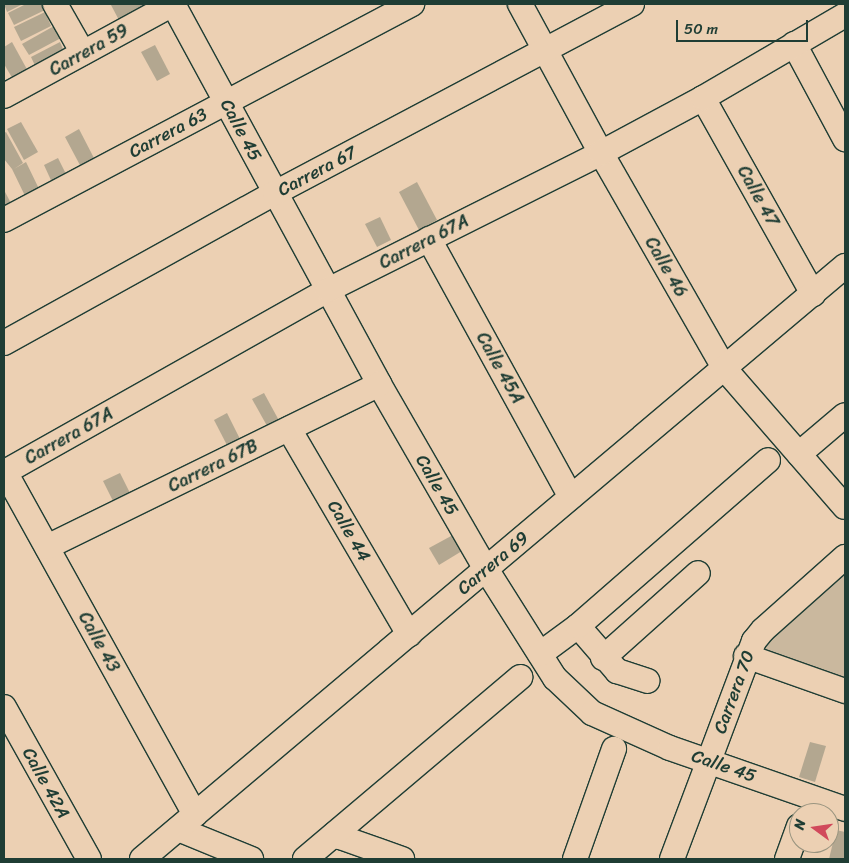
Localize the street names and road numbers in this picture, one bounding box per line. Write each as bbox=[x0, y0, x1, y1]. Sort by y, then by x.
street label: Carrera 59 bbox=[46, 19, 132, 81]
street label: Calle 45 bbox=[216, 95, 266, 165]
street label: Carrera 63 bbox=[125, 103, 211, 163]
street label: Carrera 67 bbox=[274, 141, 360, 201]
street label: Calle 47 bbox=[733, 162, 783, 230]
street label: Carrera 67A bbox=[376, 210, 472, 274]
street label: Calle 46 bbox=[640, 233, 692, 301]
street label: Calle 45A bbox=[472, 328, 528, 408]
street label: Carrera 67A bbox=[21, 403, 117, 469]
street label: Carrera 67B bbox=[165, 435, 261, 497]
street label: Calle 45 bbox=[411, 451, 463, 519]
street label: Calle 44 bbox=[323, 497, 375, 565]
street label: Carrera 69 bbox=[453, 527, 533, 599]
street label: Calle 43 bbox=[74, 608, 124, 676]
street label: Carrera 70 bbox=[709, 647, 759, 737]
street label: Calle 42A bbox=[18, 744, 74, 822]
street label: Calle 45 bbox=[689, 745, 759, 787]

